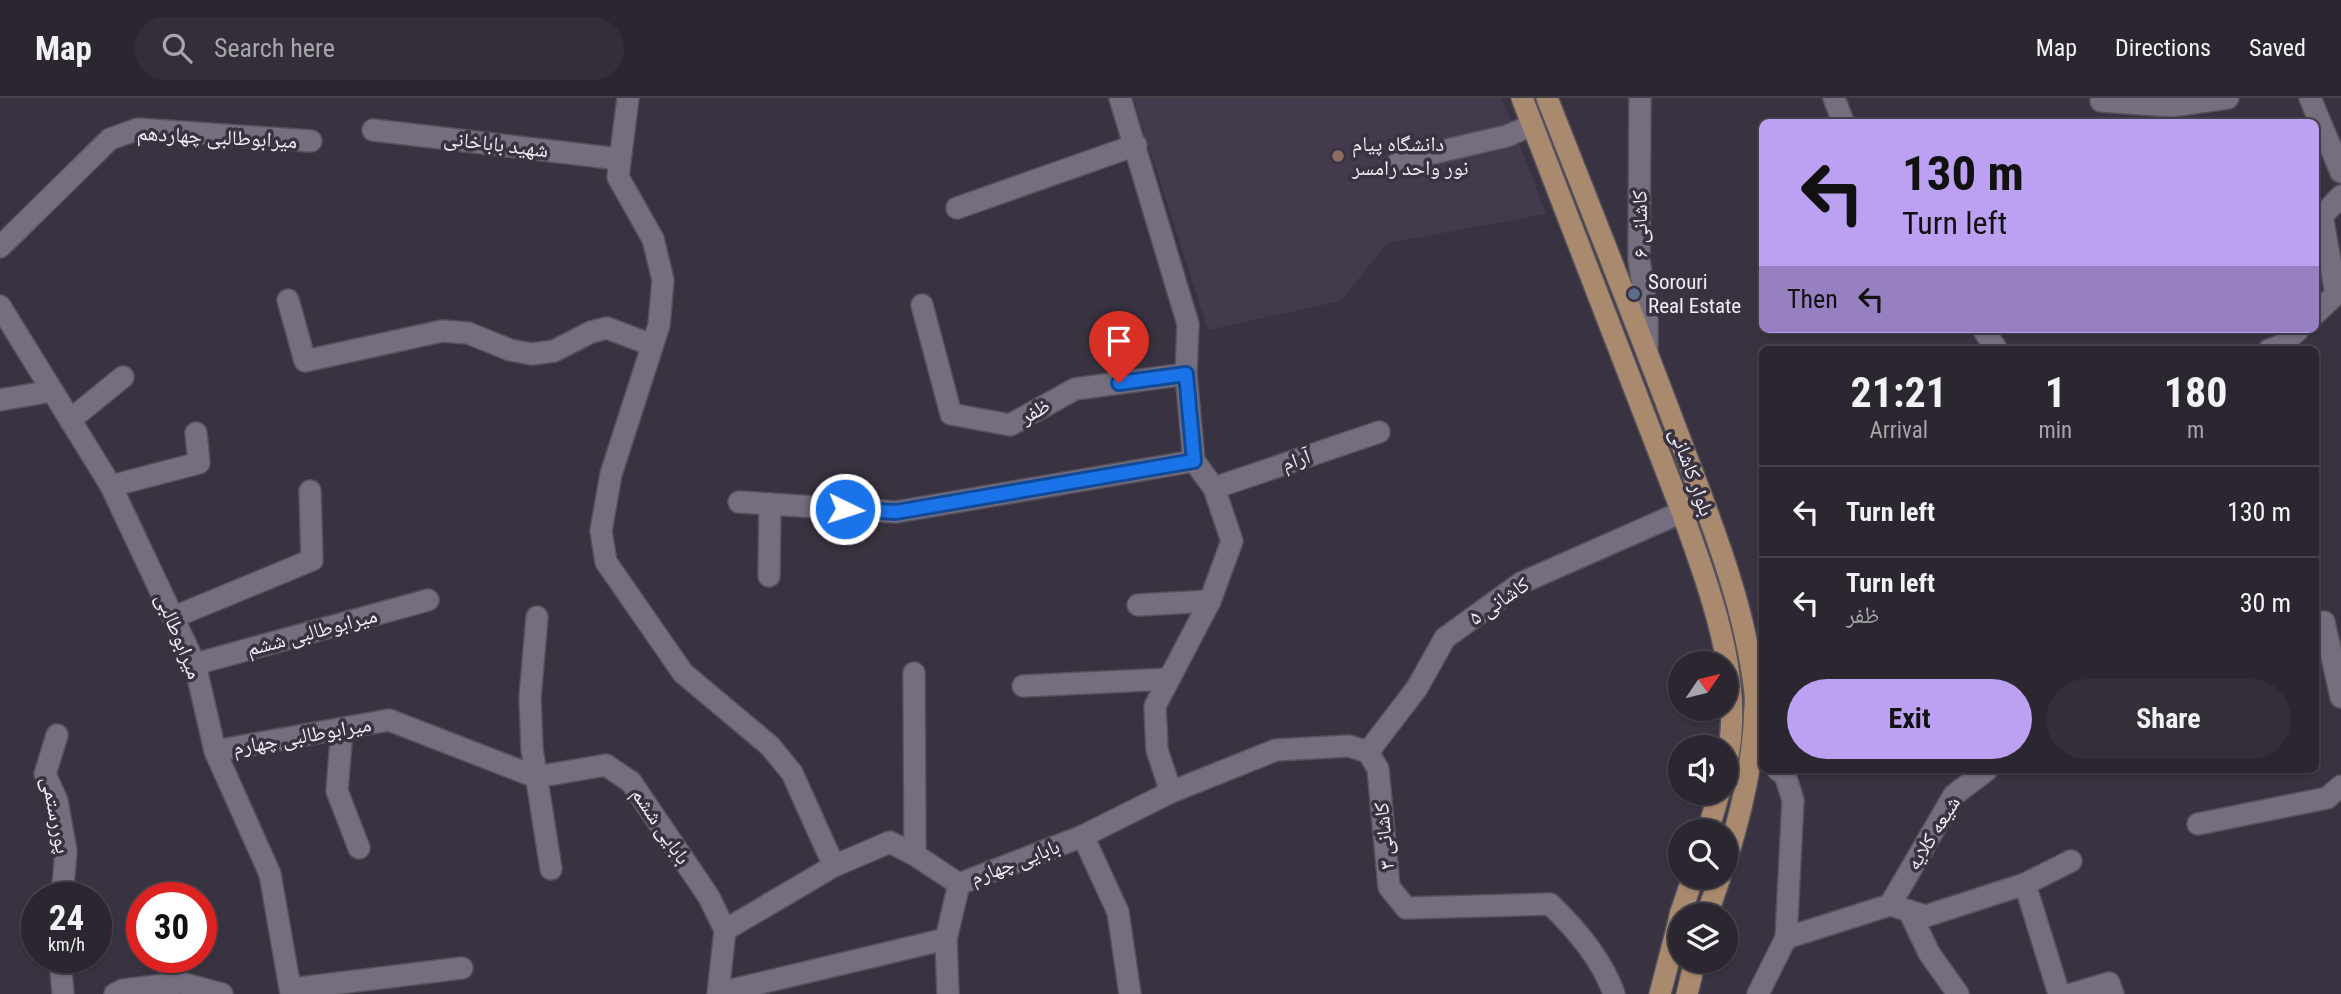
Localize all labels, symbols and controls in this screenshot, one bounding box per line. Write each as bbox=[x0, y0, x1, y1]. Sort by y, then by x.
search box bbox=[134, 17, 624, 80]
text: Map bbox=[35, 29, 92, 68]
icon: search bbox=[158, 29, 196, 67]
text: Search here bbox=[214, 33, 335, 63]
text: Map bbox=[2036, 34, 2077, 62]
text: Directions bbox=[2115, 34, 2211, 62]
text: Saved bbox=[2249, 34, 2306, 62]
street label: میرابوطالبی چهاردهم bbox=[136, 121, 298, 155]
street label: شهید باباخانی bbox=[442, 126, 550, 163]
place label: دانشگاه پیام نور واحد رامسر bbox=[1351, 132, 1469, 180]
text: 130 m bbox=[1902, 145, 2024, 202]
icon: left bbox=[1787, 147, 1878, 238]
marker: دانشگاه پیام نور واحد رامسر bbox=[1330, 148, 1346, 164]
street label: کاشانی ۶ bbox=[1627, 190, 1654, 258]
text: Turn left bbox=[1902, 204, 2007, 242]
place label: Sorouri Real Estate bbox=[1648, 270, 1741, 318]
icon: left bbox=[1852, 280, 1890, 318]
text: Then bbox=[1787, 284, 1838, 314]
marker: Sorouri Real Estate bbox=[1626, 286, 1642, 302]
pin bbox=[1089, 311, 1149, 383]
icon: arrive bbox=[1100, 322, 1138, 360]
text: 21:21 bbox=[1851, 368, 1947, 417]
text: 1 bbox=[2045, 368, 2066, 417]
text: 180 bbox=[2164, 368, 2227, 417]
street label: ظفر bbox=[1015, 393, 1054, 429]
text: Arrival bbox=[1869, 417, 1928, 444]
text: min bbox=[2038, 417, 2072, 444]
text: m bbox=[2187, 417, 2204, 444]
street label: بلوار کاشانی bbox=[1664, 425, 1719, 520]
street label: آرام bbox=[1279, 444, 1315, 478]
position arrow bbox=[808, 472, 882, 546]
icon: left bbox=[1787, 493, 1825, 531]
text: Turn left bbox=[1846, 497, 1935, 527]
text: 130 m bbox=[2227, 497, 2291, 527]
text: Turn left bbox=[1846, 568, 1935, 598]
street label: کاشانی ۵ bbox=[1464, 572, 1535, 631]
icon: left bbox=[1787, 584, 1825, 622]
text: 30 m bbox=[2240, 588, 2291, 618]
street label: میرابوطالبی bbox=[150, 590, 207, 683]
text: ظفر bbox=[1846, 602, 1879, 629]
street label: میرابوطالبی ششم bbox=[244, 603, 380, 663]
north arrow bbox=[1668, 651, 1738, 721]
map controls bbox=[1668, 651, 1738, 973]
button: Exit bbox=[1787, 679, 2032, 759]
button: Share bbox=[2046, 679, 2291, 759]
street label: میرابوطالبی چهارم bbox=[231, 712, 374, 762]
button: sound bbox=[1668, 735, 1738, 805]
street label: پوررستمی bbox=[36, 775, 75, 856]
street label: بابایی ششم bbox=[625, 783, 695, 870]
street label: شیعه کلایه bbox=[1901, 792, 1965, 874]
street label: کاشانی ۳ bbox=[1369, 801, 1400, 871]
button: search bbox=[1668, 819, 1738, 889]
street label: بابایی چهارم bbox=[967, 834, 1064, 892]
speed limit sign: 30 bbox=[126, 882, 217, 973]
text: 24 bbox=[49, 898, 84, 939]
button: layers bbox=[1668, 903, 1738, 973]
text: km/h bbox=[48, 934, 85, 955]

